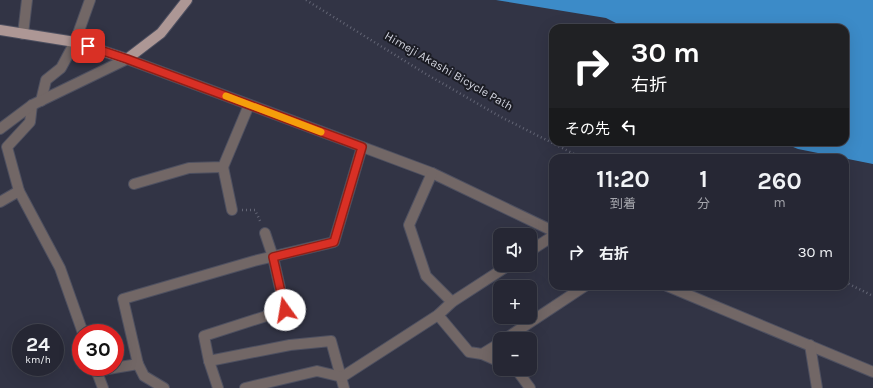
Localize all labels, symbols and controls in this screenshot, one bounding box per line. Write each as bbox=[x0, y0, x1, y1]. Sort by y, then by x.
street label: Himeji Akashi Bicycle Path bbox=[382, 28, 516, 114]
pin bbox=[71, 29, 105, 63]
icon: arrive bbox=[77, 35, 99, 57]
text: 30 m bbox=[631, 36, 700, 69]
icon: right bbox=[565, 40, 617, 92]
text: 右折 bbox=[631, 74, 667, 96]
icon: left bbox=[618, 116, 640, 138]
text: その先 bbox=[565, 120, 610, 138]
text: 11:20 bbox=[596, 165, 650, 193]
text: 1 bbox=[699, 165, 708, 193]
text: 260 bbox=[757, 167, 802, 195]
text: m bbox=[773, 195, 786, 210]
text: 到着 bbox=[610, 196, 636, 211]
text: 分 bbox=[697, 196, 710, 211]
map controls bbox=[493, 228, 537, 376]
button: sound bbox=[493, 228, 537, 272]
icon: right bbox=[565, 241, 587, 263]
text: 30 m bbox=[798, 243, 833, 261]
text: 右折 bbox=[599, 245, 629, 263]
button: + bbox=[493, 280, 537, 324]
position arrow bbox=[264, 289, 306, 331]
speed limit sign: 30 bbox=[72, 324, 124, 376]
button: − bbox=[493, 332, 537, 376]
text: 24 bbox=[26, 333, 50, 356]
text: km/h bbox=[25, 354, 51, 366]

